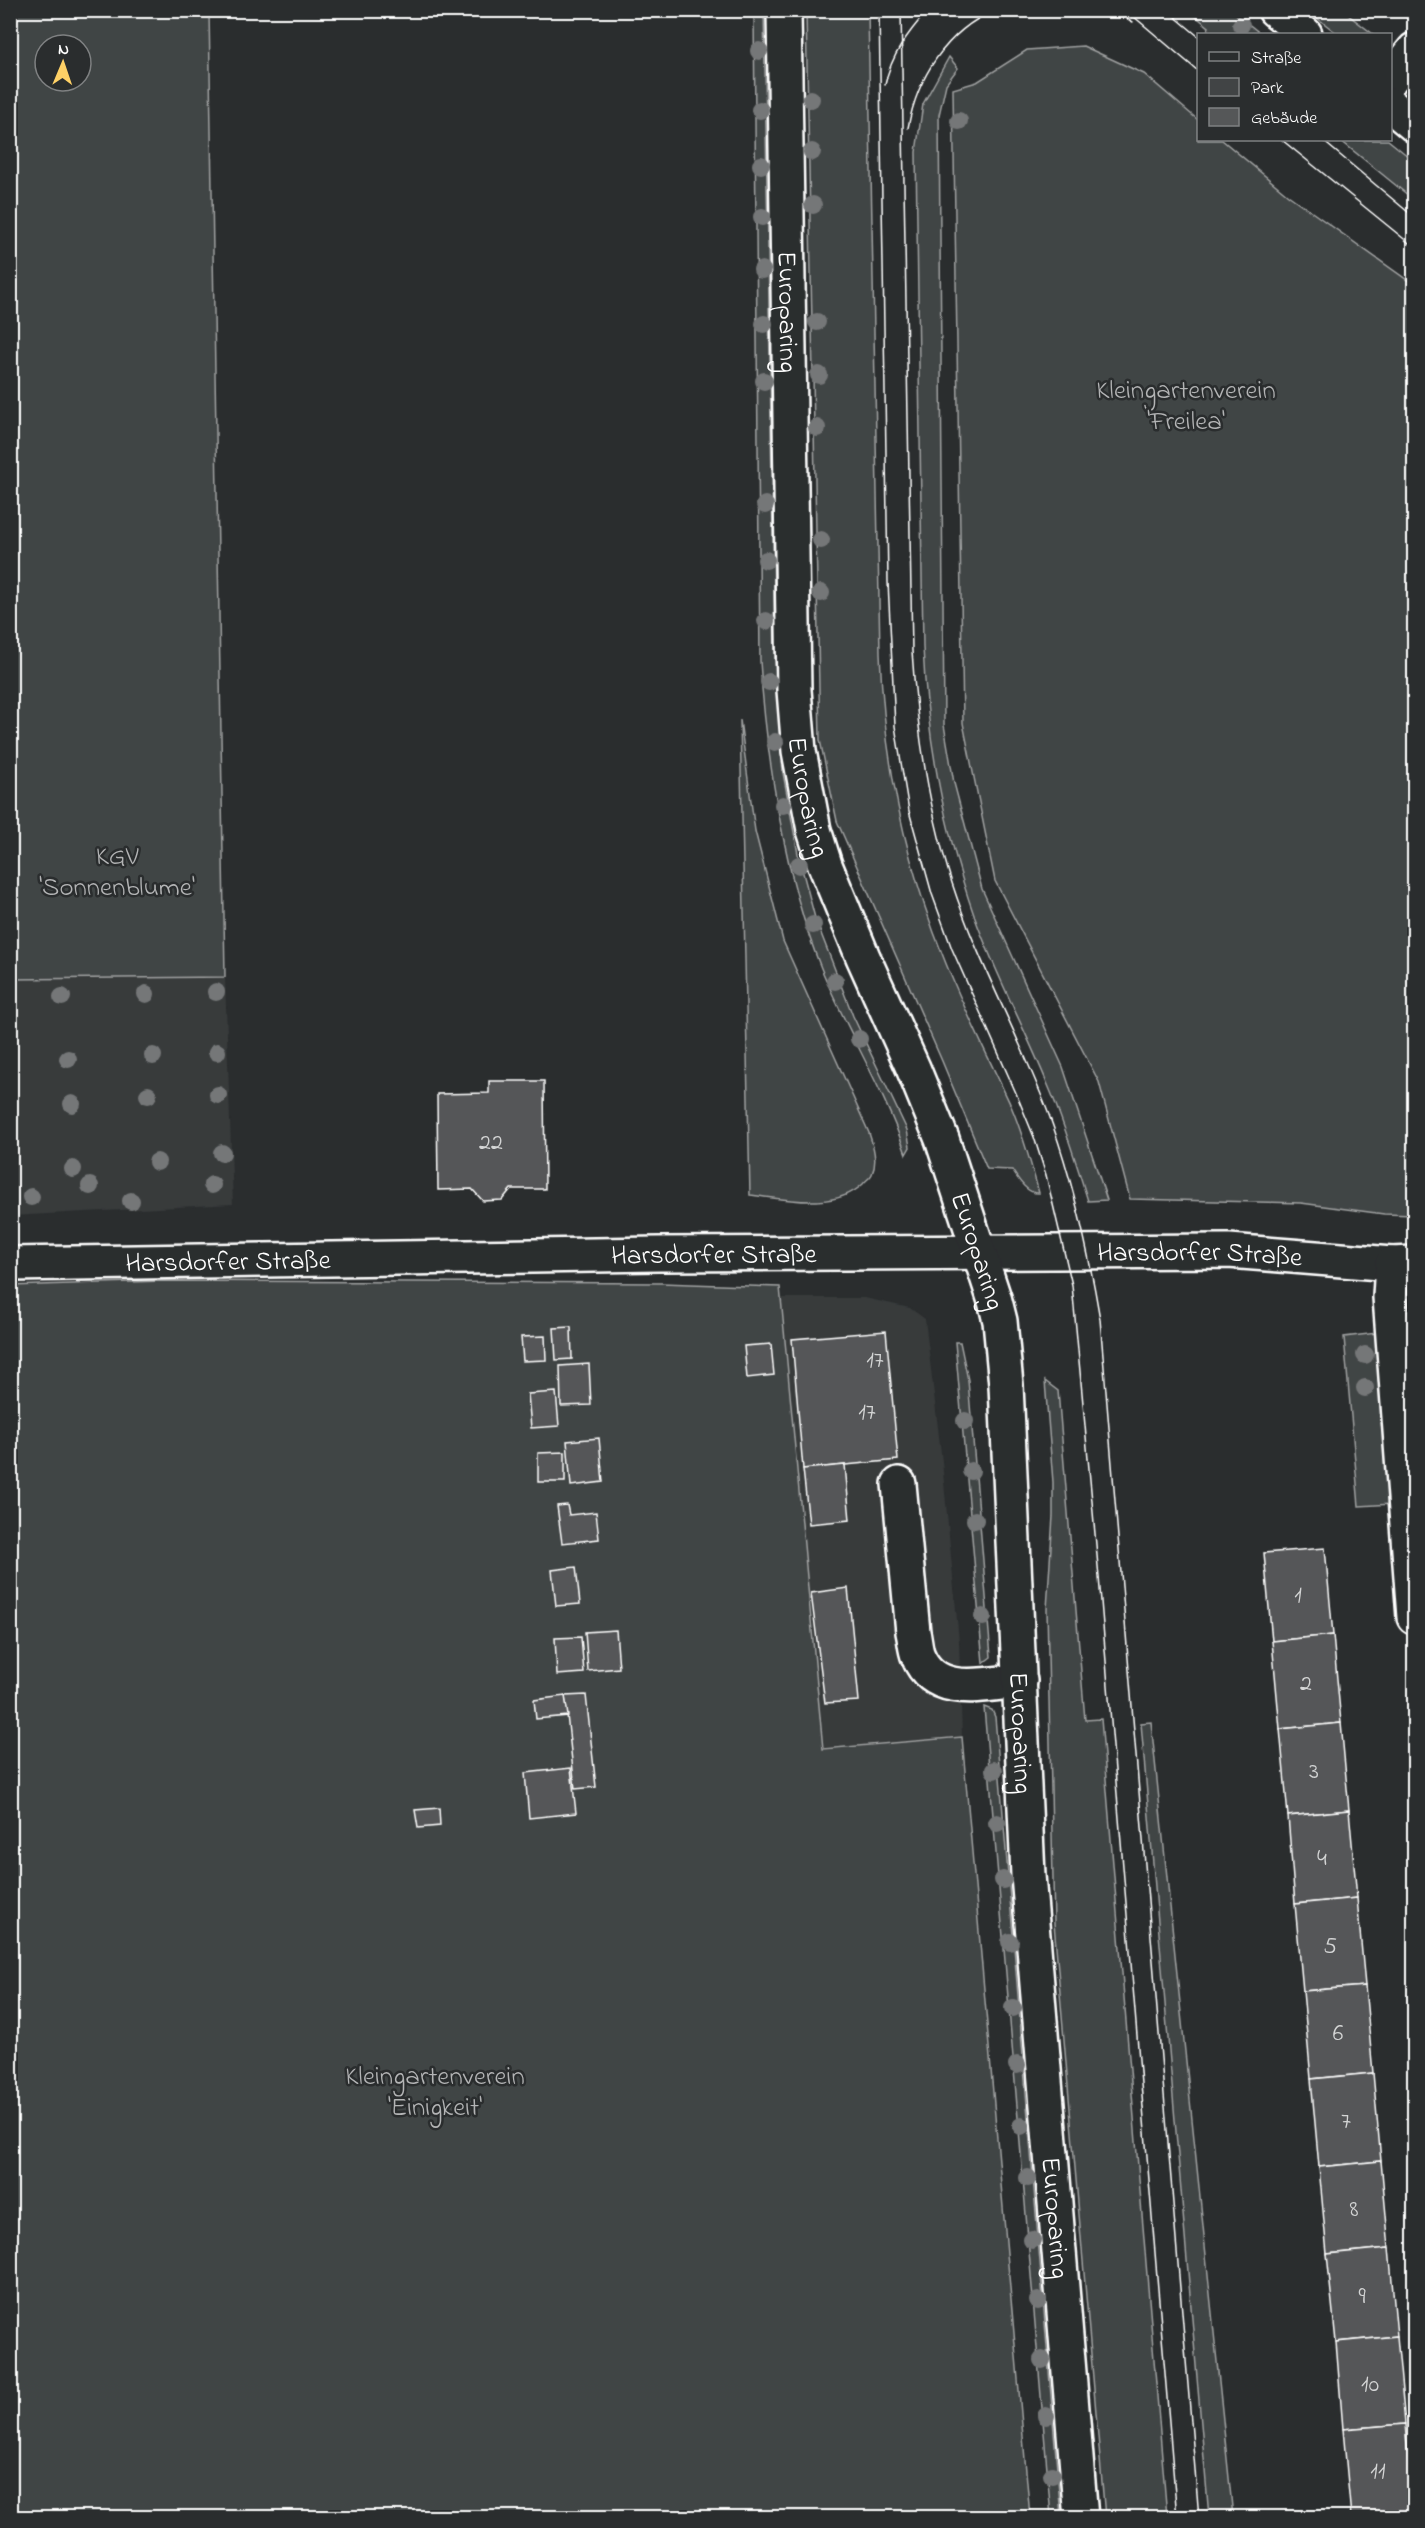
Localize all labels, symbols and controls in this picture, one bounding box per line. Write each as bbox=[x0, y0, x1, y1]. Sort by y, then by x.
north arrow bbox=[33, 33, 93, 93]
legend bbox=[1197, 33, 1392, 141]
text: N bbox=[58, 38, 69, 62]
text: Straße bbox=[1251, 46, 1302, 72]
text: Park bbox=[1251, 76, 1284, 102]
text: Gebäude bbox=[1251, 106, 1318, 132]
street label: Europaring bbox=[766, 251, 806, 373]
park label: Kleingartenverein 'Freilea' bbox=[1096, 372, 1276, 442]
street label: Europaring bbox=[776, 735, 838, 863]
park label: KGV 'Sonnenblume' bbox=[39, 838, 195, 908]
house number: 22 bbox=[479, 1126, 503, 1161]
street label: Europaring bbox=[939, 1187, 1014, 1314]
street label: Harsdorfer Straße bbox=[1097, 1234, 1305, 1279]
street label: Harsdorfer Straße bbox=[611, 1236, 818, 1277]
street label: Harsdorfer Straße bbox=[125, 1242, 332, 1284]
house number: 17 bbox=[866, 1344, 884, 1379]
house number: 17 bbox=[858, 1396, 876, 1431]
house number: 1 bbox=[1294, 1579, 1302, 1614]
house number: 2 bbox=[1300, 1667, 1312, 1702]
street label: Europaring bbox=[997, 1671, 1041, 1795]
house number: 3 bbox=[1309, 1755, 1319, 1790]
house number: 4 bbox=[1317, 1842, 1327, 1877]
house number: 5 bbox=[1323, 1930, 1337, 1965]
house number: 6 bbox=[1333, 2017, 1344, 2052]
park label: Kleingartenverein 'Einigkeit' bbox=[345, 2058, 525, 2128]
house number: 7 bbox=[1341, 2105, 1351, 2140]
street label: Europaring bbox=[1029, 2155, 1078, 2280]
house number: 8 bbox=[1350, 2193, 1359, 2228]
house number: 9 bbox=[1358, 2280, 1366, 2315]
house number: 10 bbox=[1361, 2368, 1379, 2403]
house number: 11 bbox=[1370, 2455, 1386, 2490]

